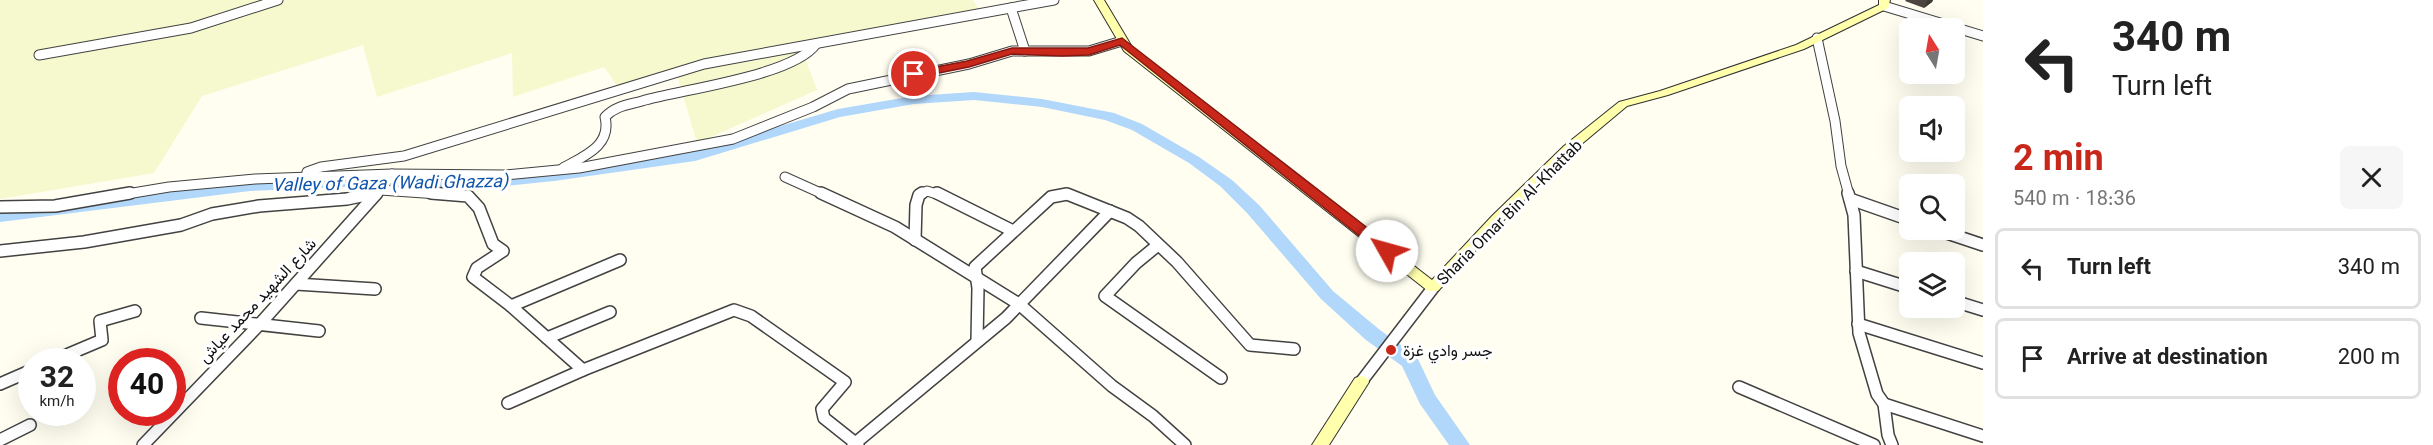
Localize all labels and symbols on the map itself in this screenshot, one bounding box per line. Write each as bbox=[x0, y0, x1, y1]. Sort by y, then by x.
north arrow bbox=[1899, 18, 1965, 84]
pin bbox=[888, 48, 939, 99]
street label: Sharia Omar Bin Al-Khattab bbox=[1432, 135, 1589, 292]
water label: Valley of Gaza (Wadi Ghazza) bbox=[272, 169, 509, 201]
position arrow bbox=[1355, 219, 1419, 283]
street label: شارع الشهيد محمد عياش bbox=[194, 233, 324, 370]
place label: جسر وادي غزة bbox=[1403, 340, 1493, 365]
marker: جسر وادي غزة bbox=[1384, 343, 1398, 357]
speed limit sign: 40 bbox=[108, 348, 186, 426]

